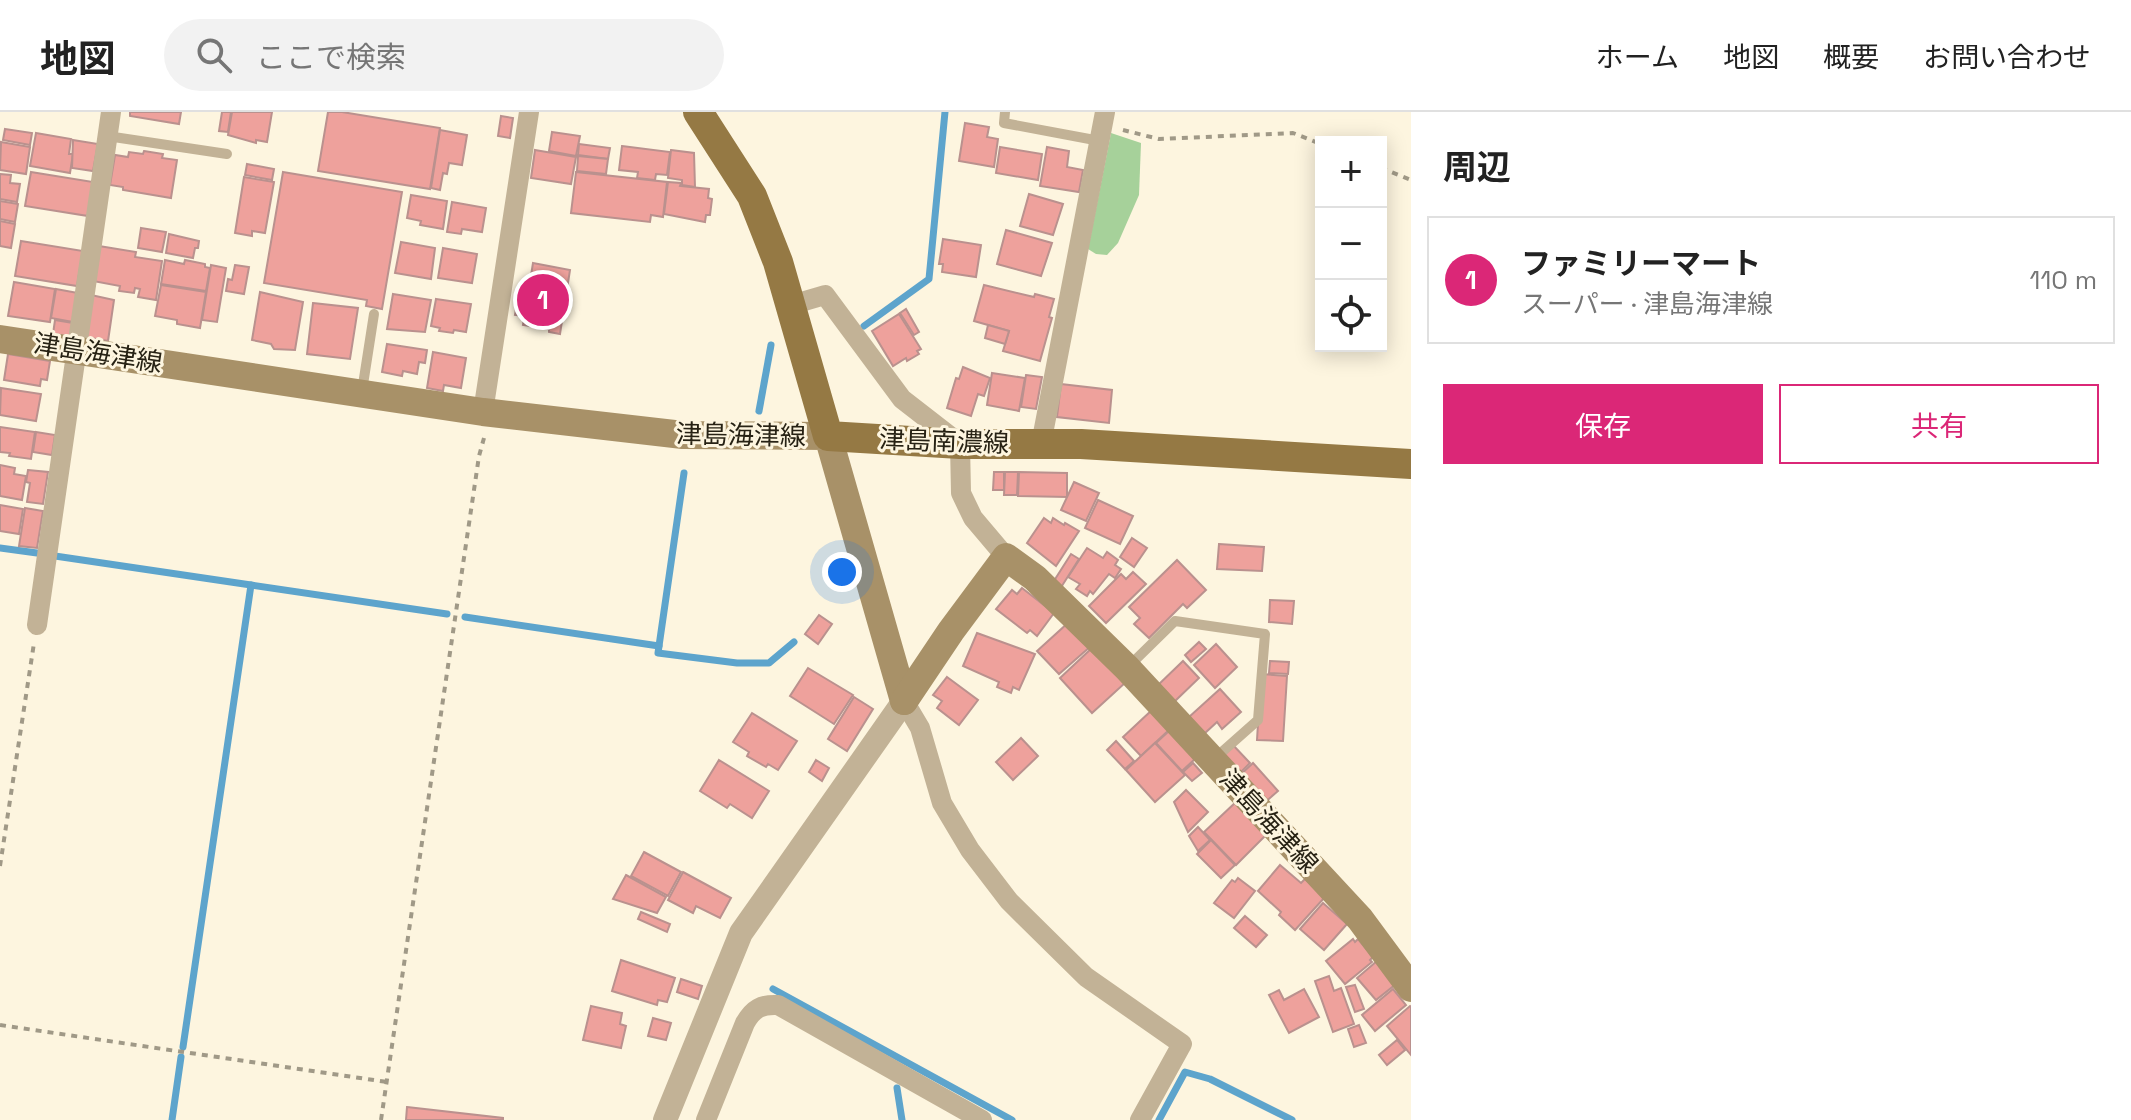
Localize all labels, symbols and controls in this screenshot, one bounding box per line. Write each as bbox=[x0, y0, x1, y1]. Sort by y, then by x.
search box bbox=[164, 19, 724, 91]
icon: search bbox=[192, 33, 236, 77]
text: 地図 bbox=[40, 35, 116, 83]
text: ここで検索 bbox=[256, 38, 406, 77]
text: ホーム bbox=[1596, 39, 1679, 75]
text: 地図 bbox=[1723, 39, 1779, 75]
text: 概要 bbox=[1823, 39, 1879, 75]
text: お問い合わせ bbox=[1923, 39, 2091, 75]
map controls bbox=[1315, 136, 1387, 352]
button: + bbox=[1315, 136, 1387, 208]
text: 周辺 bbox=[1443, 146, 1511, 189]
button: − bbox=[1315, 208, 1387, 280]
text: ファミリーマート bbox=[1521, 244, 1761, 283]
text: 1 bbox=[1465, 263, 1477, 297]
text: 110 m bbox=[2030, 263, 2097, 297]
pin: 1 bbox=[517, 270, 569, 330]
button: locate bbox=[1315, 280, 1387, 352]
text: スーパー · 津島海津線 bbox=[1521, 287, 1773, 321]
street label: 津島海津線 bbox=[31, 326, 165, 380]
button: 保存 bbox=[1443, 384, 1763, 464]
button: 共有 bbox=[1779, 384, 2099, 464]
street label: 津島海津線 bbox=[676, 417, 806, 453]
street label: 津島南濃線 bbox=[878, 422, 1010, 460]
your location bbox=[822, 552, 862, 592]
street label: 津島海津線 bbox=[1212, 762, 1326, 880]

